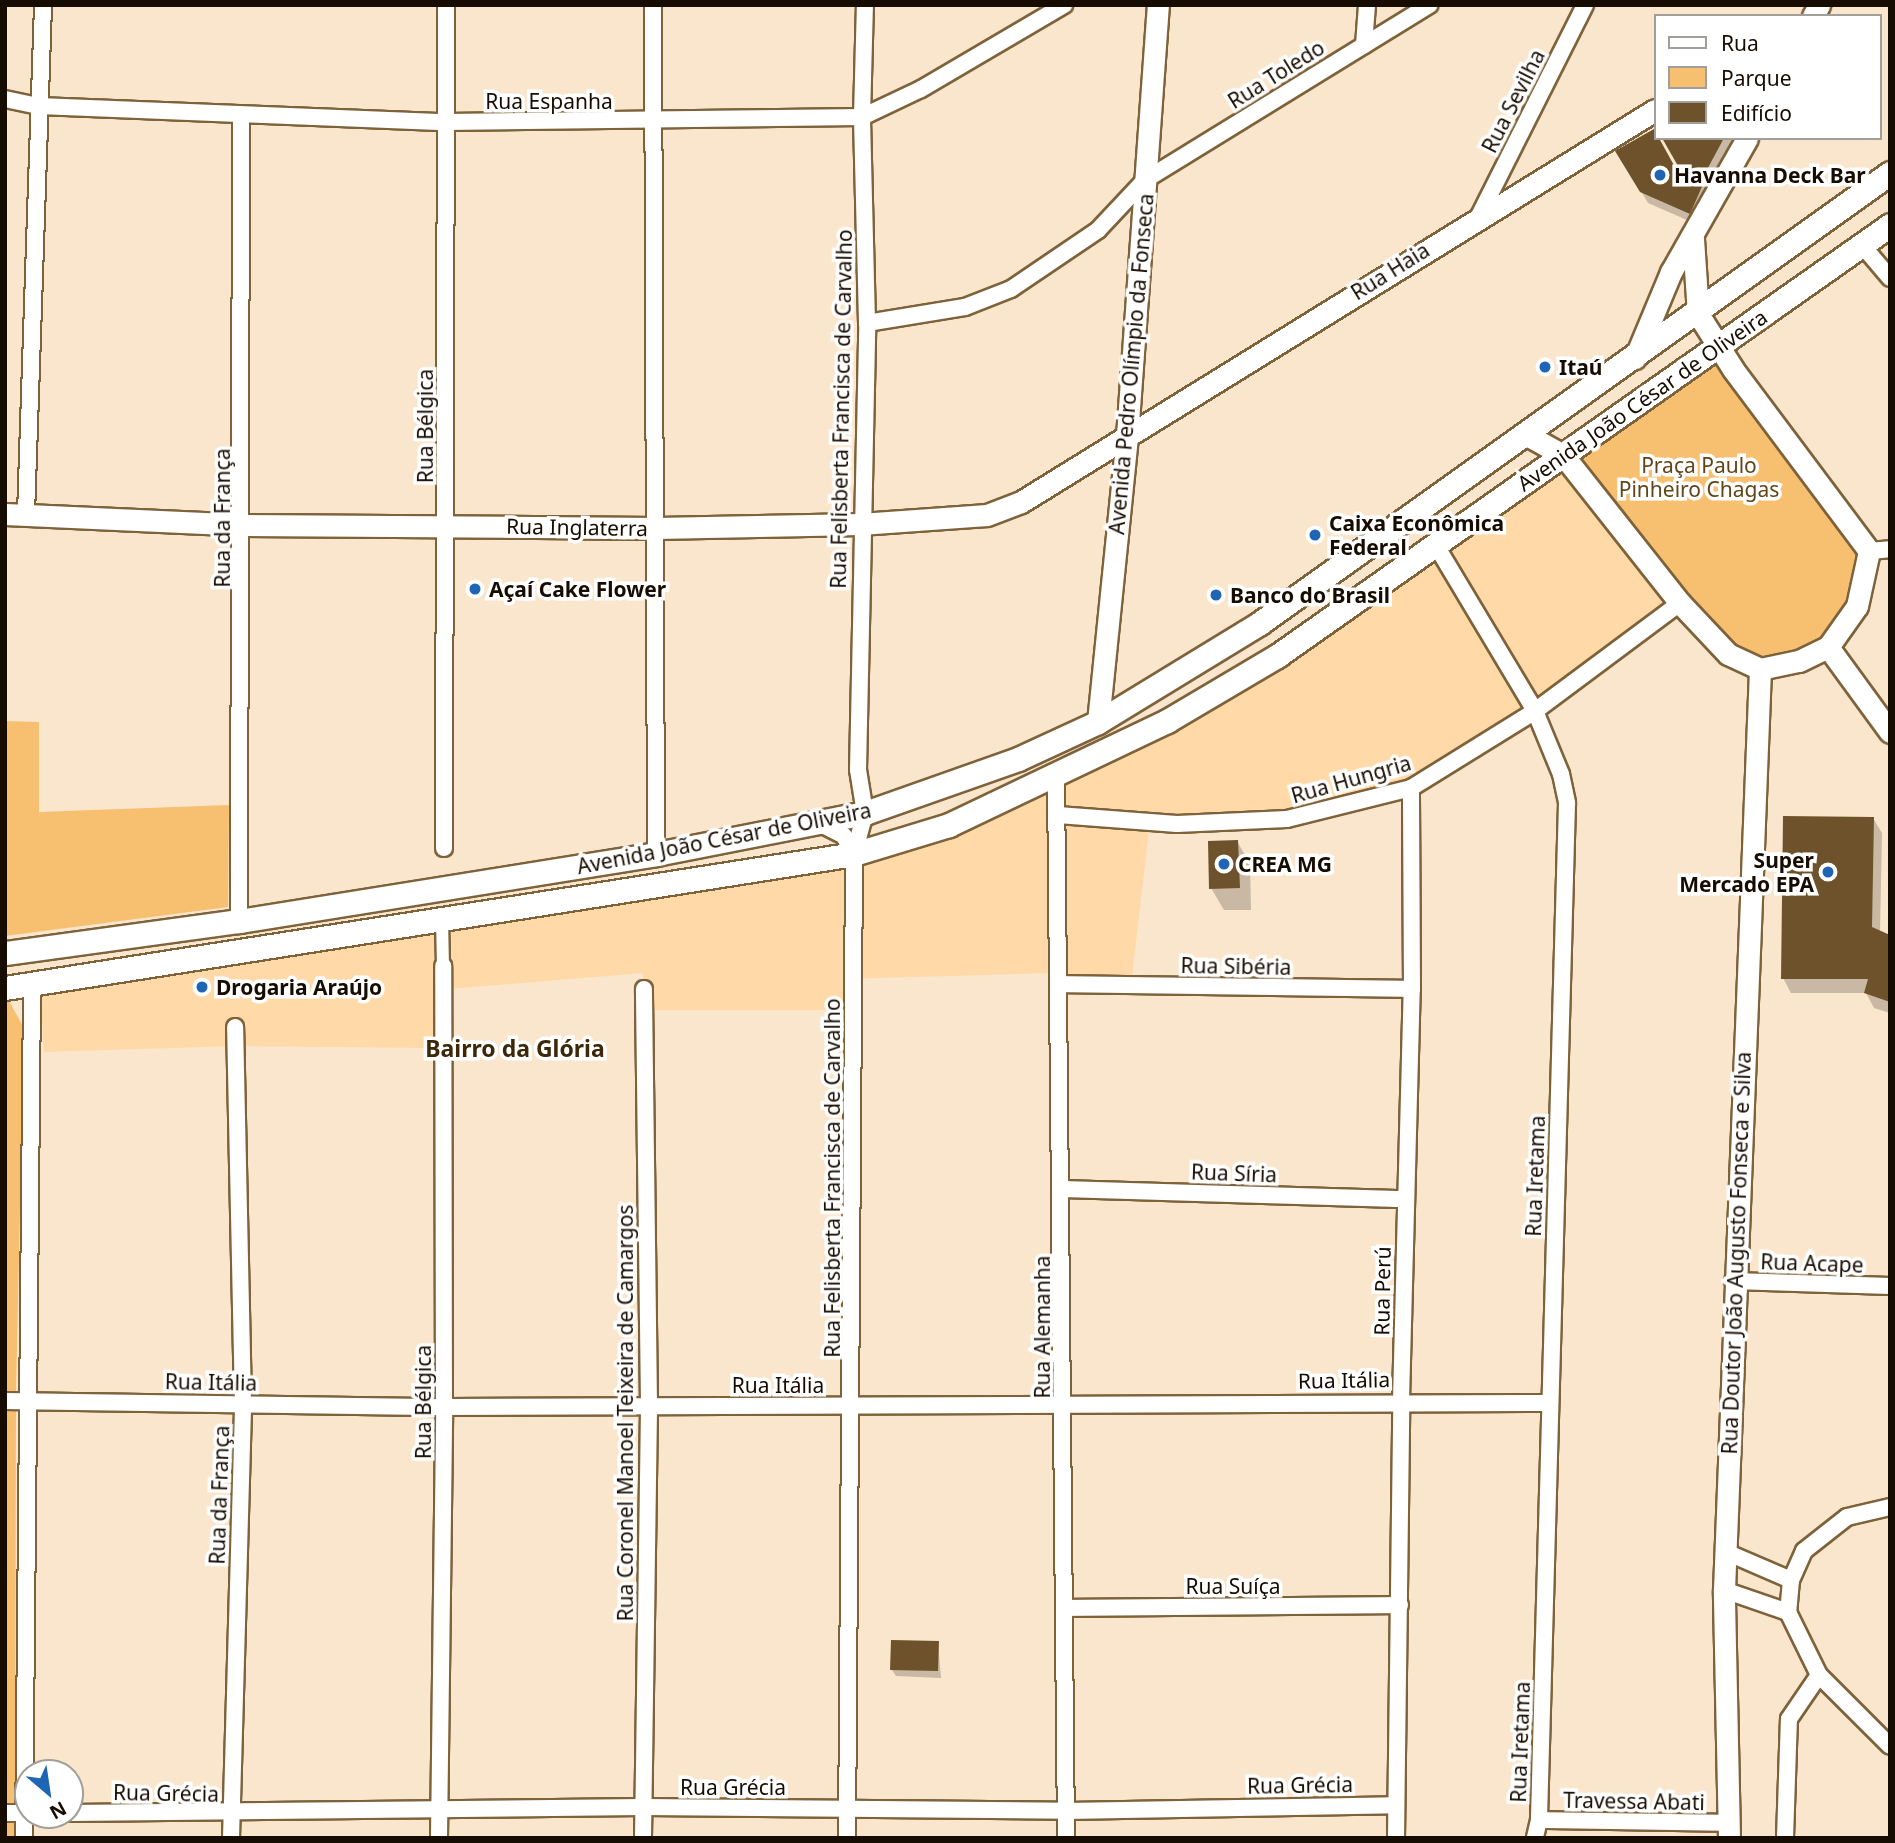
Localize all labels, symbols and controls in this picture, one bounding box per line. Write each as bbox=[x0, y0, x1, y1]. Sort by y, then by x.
legend bbox=[1654, 14, 1881, 140]
text: Rua bbox=[1721, 29, 1759, 57]
street label: Rua Toledo bbox=[1223, 34, 1329, 114]
street label: Rua Sevilha bbox=[1476, 45, 1550, 157]
text: Parque bbox=[1721, 64, 1791, 92]
street label: Rua Espanha bbox=[485, 88, 613, 114]
text: Edifício bbox=[1721, 99, 1792, 127]
place label: Havanna Deck Bar bbox=[1674, 162, 1866, 188]
marker: Havanna Deck Bar bbox=[1652, 167, 1668, 183]
street label: Avenida Pedro Olímpio da Fonseca bbox=[1104, 192, 1158, 536]
street label: Rua Felisberta Francisca de Carvalho bbox=[825, 229, 857, 589]
street label: Rua Haia bbox=[1346, 237, 1434, 305]
street label: Avenida João César de Oliveira bbox=[1512, 304, 1772, 496]
place label: Itaú bbox=[1559, 354, 1603, 380]
marker: Itaú bbox=[1537, 359, 1553, 375]
street label: Rua Bélgica bbox=[412, 369, 438, 483]
street label: Rua da França bbox=[209, 448, 235, 588]
park label: Praça Paulo Pinheiro Chagas bbox=[1619, 452, 1779, 502]
place label: Caixa Econômica Federal bbox=[1329, 510, 1504, 560]
street label: Rua Inglaterra bbox=[506, 513, 648, 541]
marker: Caixa Econômica Federal bbox=[1307, 527, 1323, 543]
place label: Açaí Cake Flower bbox=[489, 576, 666, 602]
marker: Açaí Cake Flower bbox=[467, 581, 483, 597]
place label: Banco do Brasil bbox=[1230, 582, 1390, 608]
marker: Banco do Brasil bbox=[1208, 587, 1224, 603]
street label: Rua Hungria bbox=[1288, 750, 1414, 808]
street label: Avenida João César de Oliveira bbox=[575, 797, 873, 879]
place label: Super Mercado EPA bbox=[1679, 847, 1814, 897]
place label: CREA MG bbox=[1238, 851, 1332, 877]
marker: CREA MG bbox=[1216, 856, 1232, 872]
marker: Super Mercado EPA bbox=[1820, 864, 1836, 880]
street label: Rua Sibéria bbox=[1180, 952, 1292, 980]
place label: Drogaria Araújo bbox=[216, 974, 382, 1000]
marker: Drogaria Araújo bbox=[194, 979, 210, 995]
street label: Rua Felisberta Francisca de Carvalho bbox=[819, 998, 845, 1358]
district label: Bairro da Glória bbox=[425, 1034, 605, 1062]
street label: Rua Doutor João Augusto Fonseca e Silva bbox=[1716, 1051, 1756, 1455]
street label: Rua Iretama bbox=[1520, 1115, 1550, 1237]
street label: Rua Síria bbox=[1191, 1159, 1277, 1187]
street label: Rua Coronel Manoel Teixeira de Camargos bbox=[612, 1205, 638, 1621]
street label: Rua Perú bbox=[1369, 1246, 1395, 1336]
street label: Rua Acape bbox=[1760, 1249, 1864, 1277]
street label: Rua Alemanha bbox=[1029, 1255, 1055, 1399]
street label: Rua Bélgica bbox=[410, 1345, 436, 1459]
street label: Rua Itália bbox=[1298, 1367, 1390, 1393]
street label: Rua Itália bbox=[165, 1369, 257, 1395]
street label: Rua Itália bbox=[732, 1372, 824, 1398]
street label: Rua da França bbox=[204, 1425, 234, 1565]
street label: Rua Suíça bbox=[1185, 1573, 1281, 1599]
street label: Rua Iretama bbox=[1505, 1681, 1535, 1803]
north arrow bbox=[14, 1759, 84, 1829]
street label: Rua Grécia bbox=[1247, 1771, 1353, 1799]
street label: Rua Grécia bbox=[680, 1774, 786, 1800]
street label: Rua Grécia bbox=[113, 1779, 219, 1807]
street label: Travessa Abati bbox=[1563, 1787, 1705, 1815]
text: N bbox=[45, 1795, 71, 1826]

